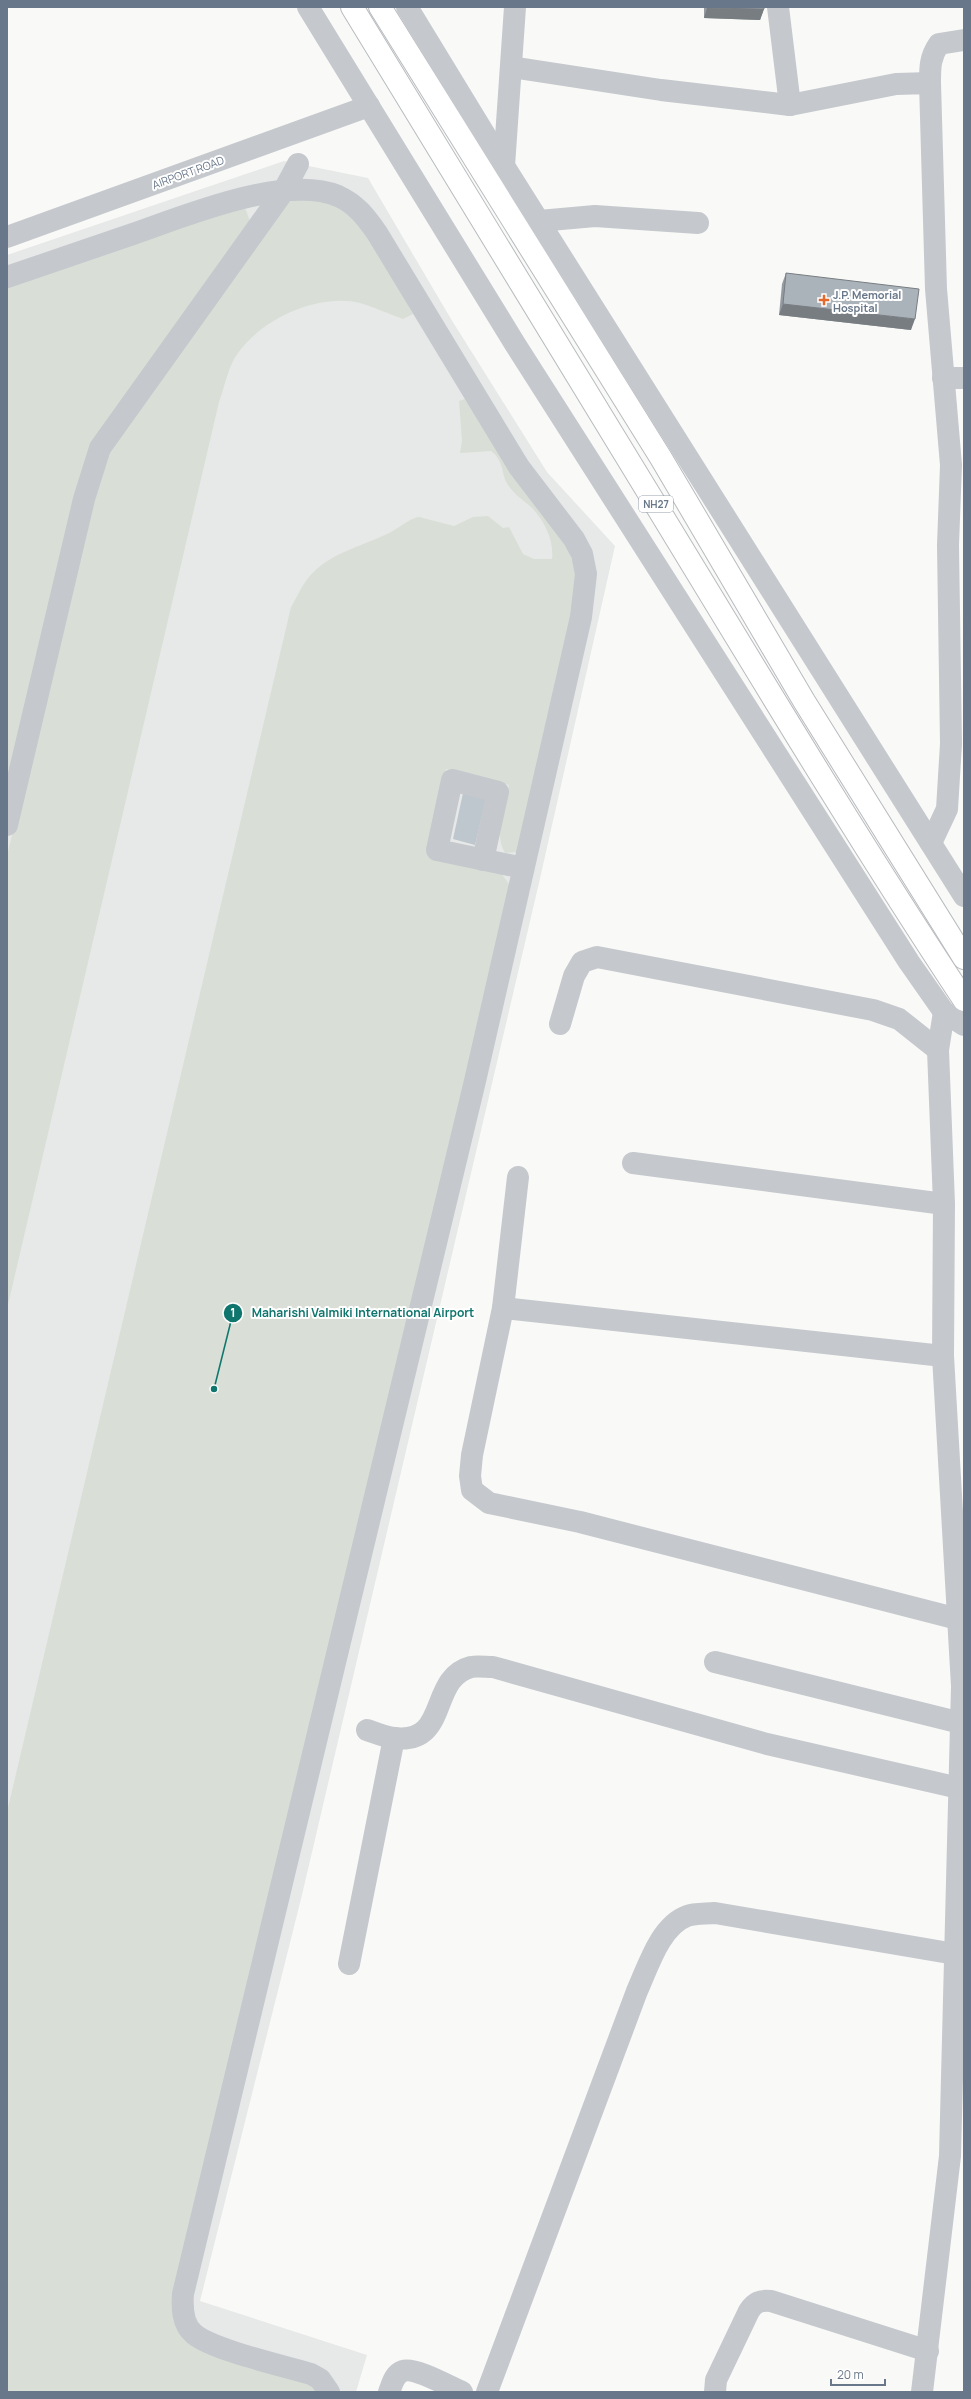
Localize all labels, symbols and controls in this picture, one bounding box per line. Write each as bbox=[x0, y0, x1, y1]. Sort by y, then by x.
street label: AIRPORT ROAD bbox=[150, 152, 226, 192]
place label: J.P. Memorial Hospital bbox=[833, 287, 901, 315]
marker: J.P. Memorial Hospital bbox=[818, 294, 830, 306]
road number: NH27 bbox=[639, 496, 673, 512]
callout: Maharishi Valmiki International Airport bbox=[223, 1301, 482, 1325]
text: 1 bbox=[230, 1304, 236, 1321]
text: Maharishi Valmiki International Airport bbox=[252, 1304, 474, 1321]
scale bar bbox=[831, 2361, 885, 2387]
text: 20 m bbox=[837, 2366, 864, 2383]

